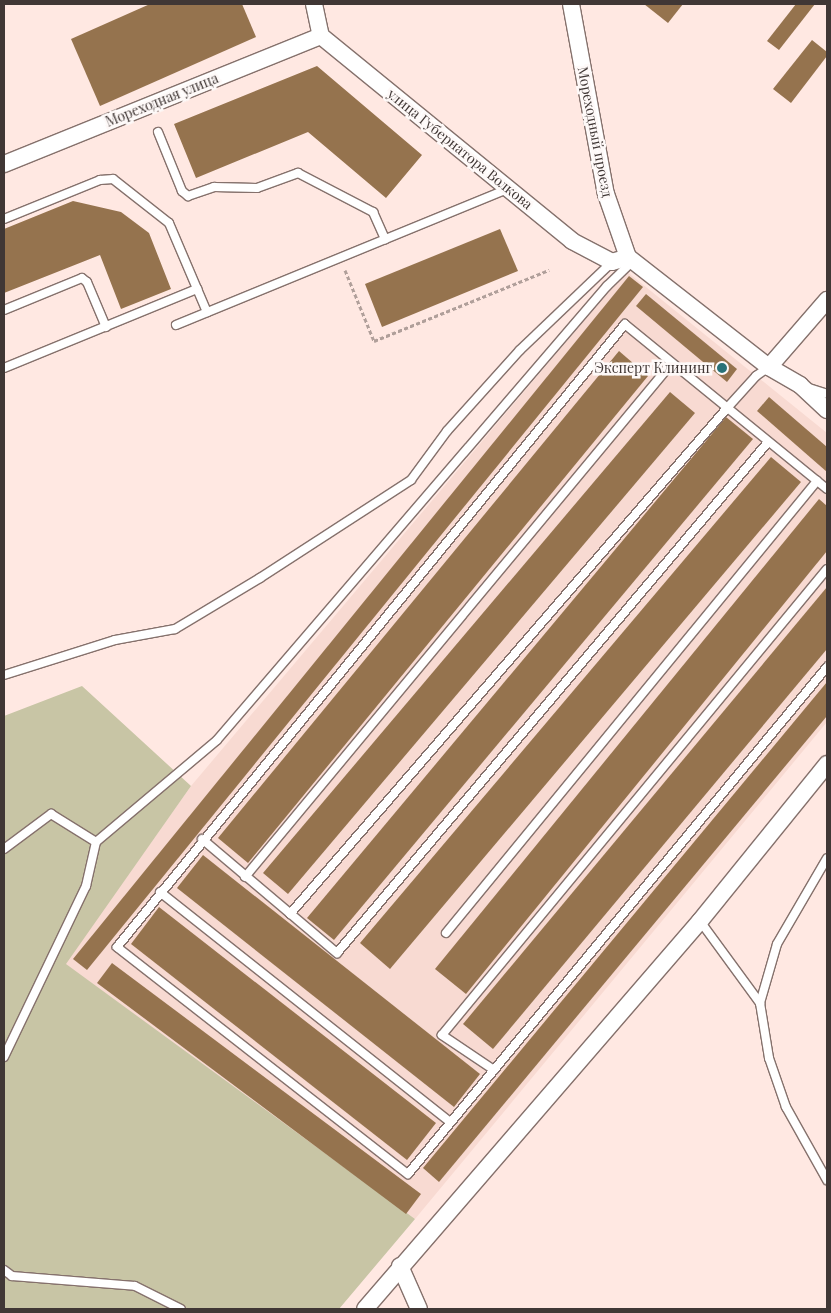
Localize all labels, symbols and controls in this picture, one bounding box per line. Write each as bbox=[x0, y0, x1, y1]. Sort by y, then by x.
street label: Мореходный проезд bbox=[574, 65, 616, 199]
street label: Мореходная улица bbox=[103, 70, 221, 130]
street label: улица Губернатора Волкова bbox=[384, 85, 536, 213]
place label: Эксперт Клининг bbox=[594, 360, 712, 376]
marker: Эксперт Клининг bbox=[716, 362, 728, 374]

